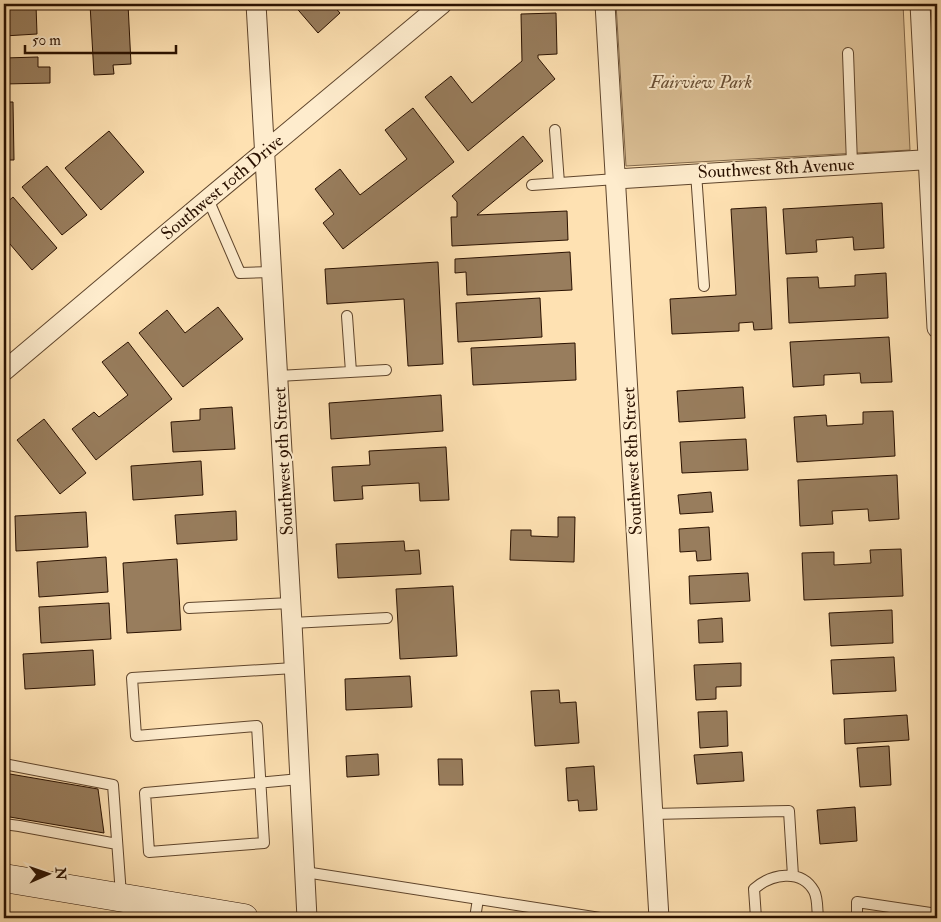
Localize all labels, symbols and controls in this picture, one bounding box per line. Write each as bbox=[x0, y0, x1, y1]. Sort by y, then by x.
scale bar bbox=[25, 22, 176, 54]
text: 50 m bbox=[32, 31, 61, 50]
park label: Fairview Park bbox=[649, 71, 752, 94]
street label: Southwest 10th Drive bbox=[156, 129, 289, 245]
street label: Southwest 8th Avenue bbox=[697, 153, 855, 184]
street label: Southwest 9th Street bbox=[268, 386, 299, 536]
street label: Southwest 8th Street bbox=[617, 386, 648, 536]
north arrow bbox=[22, 850, 72, 900]
text: N bbox=[52, 866, 69, 881]

